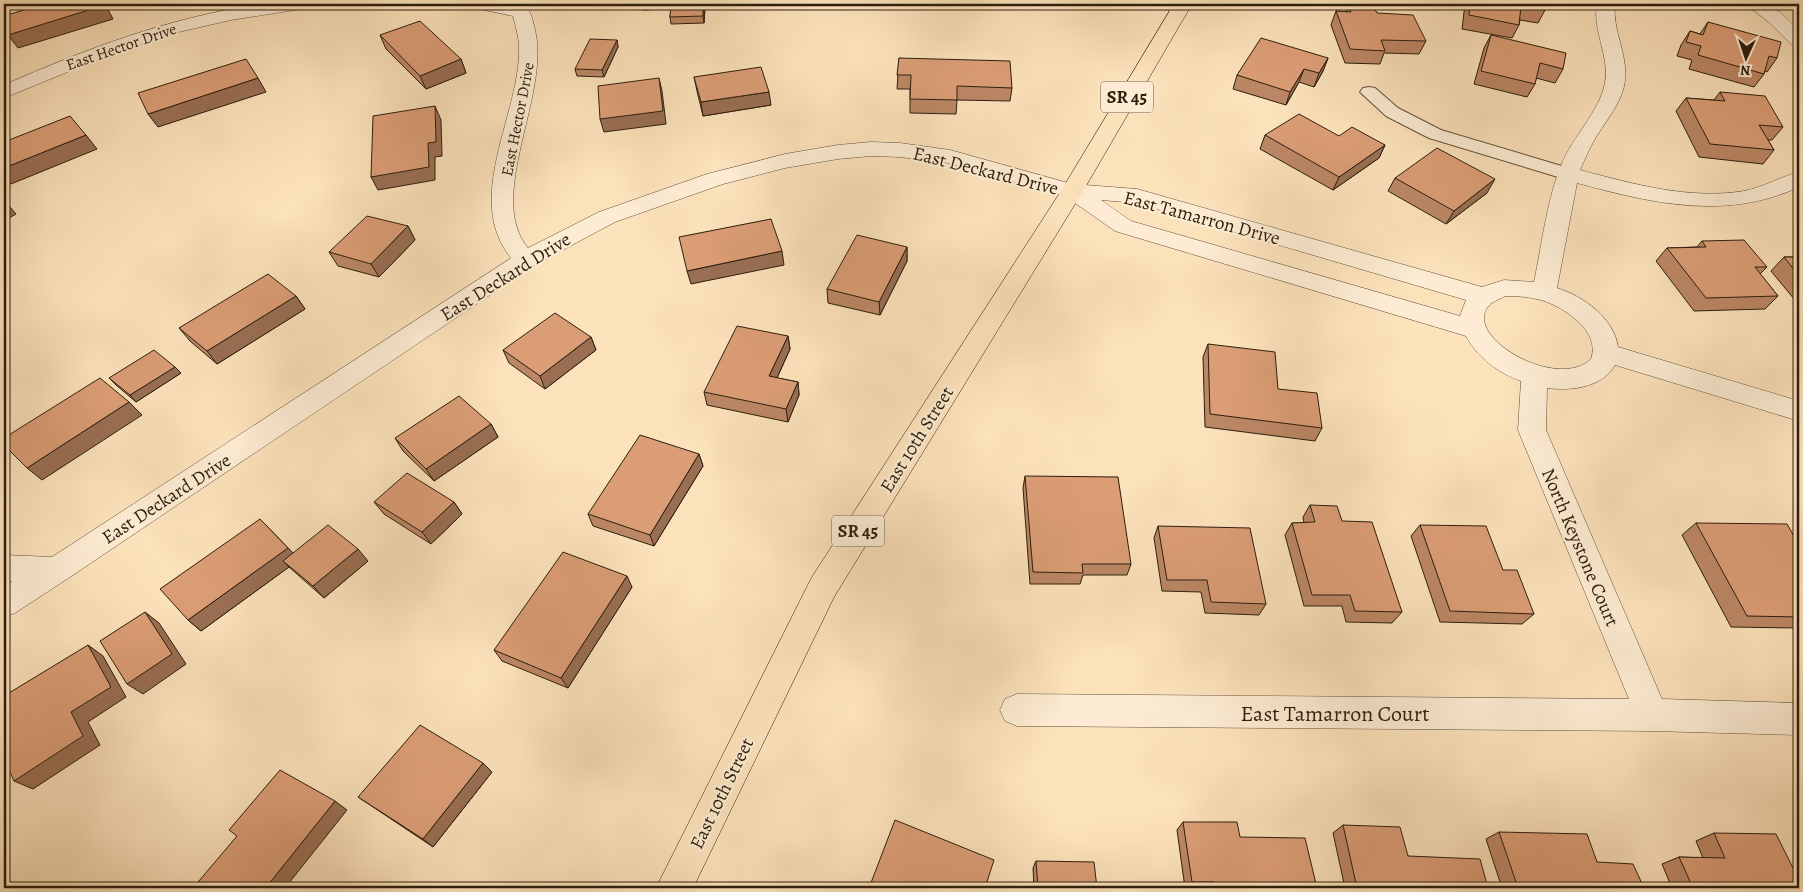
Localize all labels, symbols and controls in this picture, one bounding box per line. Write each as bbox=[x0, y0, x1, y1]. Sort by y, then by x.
street label: East Hector Drive bbox=[63, 18, 180, 76]
north arrow bbox=[1720, 32, 1770, 82]
street label: East Hector Drive bbox=[496, 60, 540, 178]
text: N bbox=[1740, 61, 1751, 80]
road number: SR 45 bbox=[1101, 81, 1153, 112]
street label: East Deckard Drive bbox=[910, 140, 1061, 202]
street label: East Tamarron Drive bbox=[1121, 185, 1283, 251]
street label: East Deckard Drive bbox=[435, 226, 576, 327]
street label: East 10th Street bbox=[874, 381, 960, 498]
street label: East Deckard Drive bbox=[97, 447, 236, 550]
street label: North Keystone Court bbox=[1535, 464, 1625, 630]
road number: SR 45 bbox=[832, 516, 884, 546]
street label: East Tamarron Court bbox=[1241, 699, 1429, 729]
street label: East 10th Street bbox=[684, 733, 760, 853]

